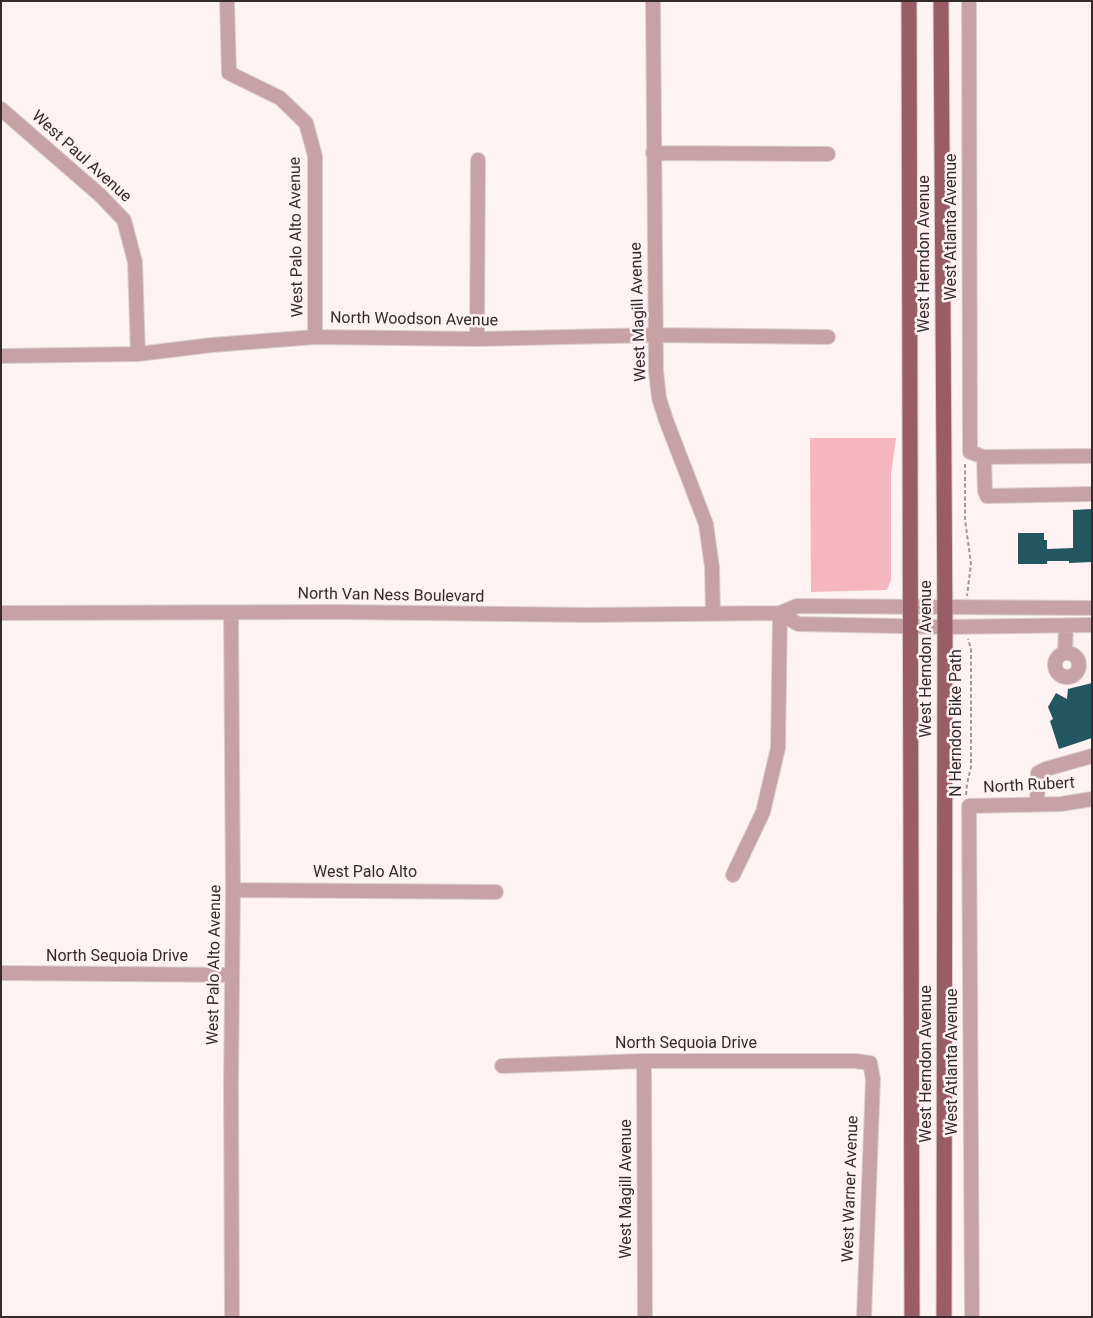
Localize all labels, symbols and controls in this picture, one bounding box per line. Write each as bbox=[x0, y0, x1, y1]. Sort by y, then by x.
street label: West Paul Avenue bbox=[27, 107, 135, 207]
street label: West Atlanta Avenue bbox=[942, 153, 962, 301]
street label: West Palo Alto Avenue bbox=[286, 157, 308, 317]
street label: West Herndon Avenue bbox=[915, 175, 935, 333]
street label: West Magill Avenue bbox=[627, 242, 651, 382]
street label: North Woodson Avenue bbox=[330, 309, 498, 331]
street label: West Herndon Avenue bbox=[917, 580, 937, 738]
street label: North Van Ness Boulevard bbox=[297, 585, 485, 607]
street label: N Herndon Bike Path bbox=[947, 649, 967, 797]
street label: North Rubert bbox=[983, 774, 1075, 798]
street label: West Palo Alto bbox=[313, 863, 417, 883]
street label: West Palo Alto Avenue bbox=[204, 885, 226, 1045]
street label: North Sequoia Drive bbox=[46, 947, 188, 967]
street label: West Herndon Avenue bbox=[917, 985, 937, 1143]
street label: West Atlanta Avenue bbox=[943, 988, 963, 1136]
street label: North Sequoia Drive bbox=[615, 1034, 757, 1054]
street label: West Warner Avenue bbox=[839, 1115, 863, 1263]
street label: West Magill Avenue bbox=[617, 1119, 637, 1259]

